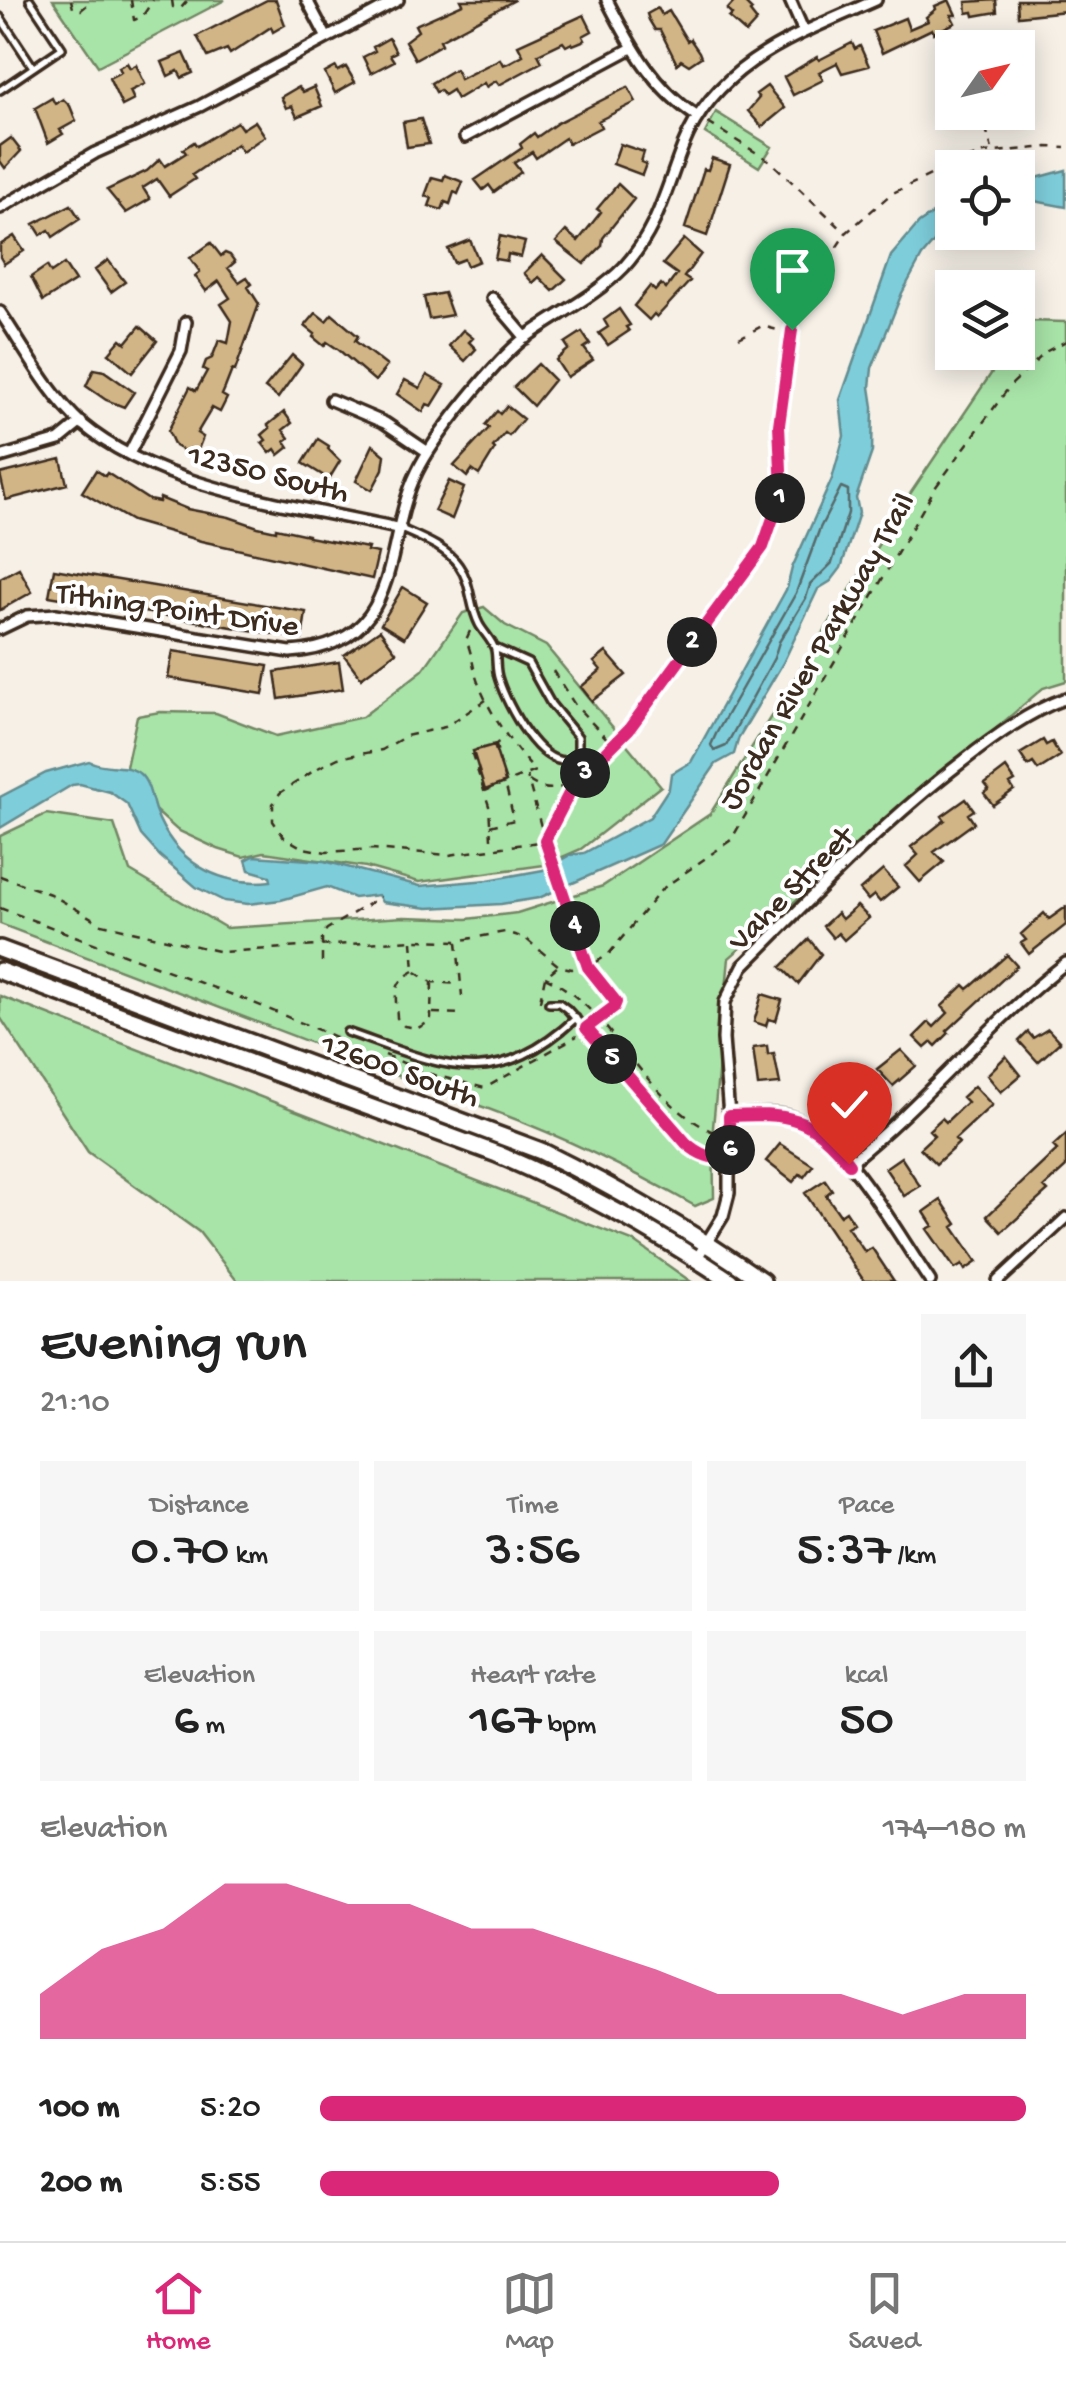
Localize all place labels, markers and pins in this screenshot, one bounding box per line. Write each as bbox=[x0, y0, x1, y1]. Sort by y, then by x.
pin bbox=[750, 228, 835, 331]
pin: 1 bbox=[755, 473, 805, 523]
pin: 2 bbox=[667, 617, 717, 667]
pin: 3 bbox=[560, 748, 610, 798]
pin: 4 bbox=[550, 901, 600, 951]
pin: 5 bbox=[587, 1034, 637, 1084]
pin bbox=[807, 1062, 892, 1165]
pin: 6 bbox=[705, 1125, 755, 1175]

